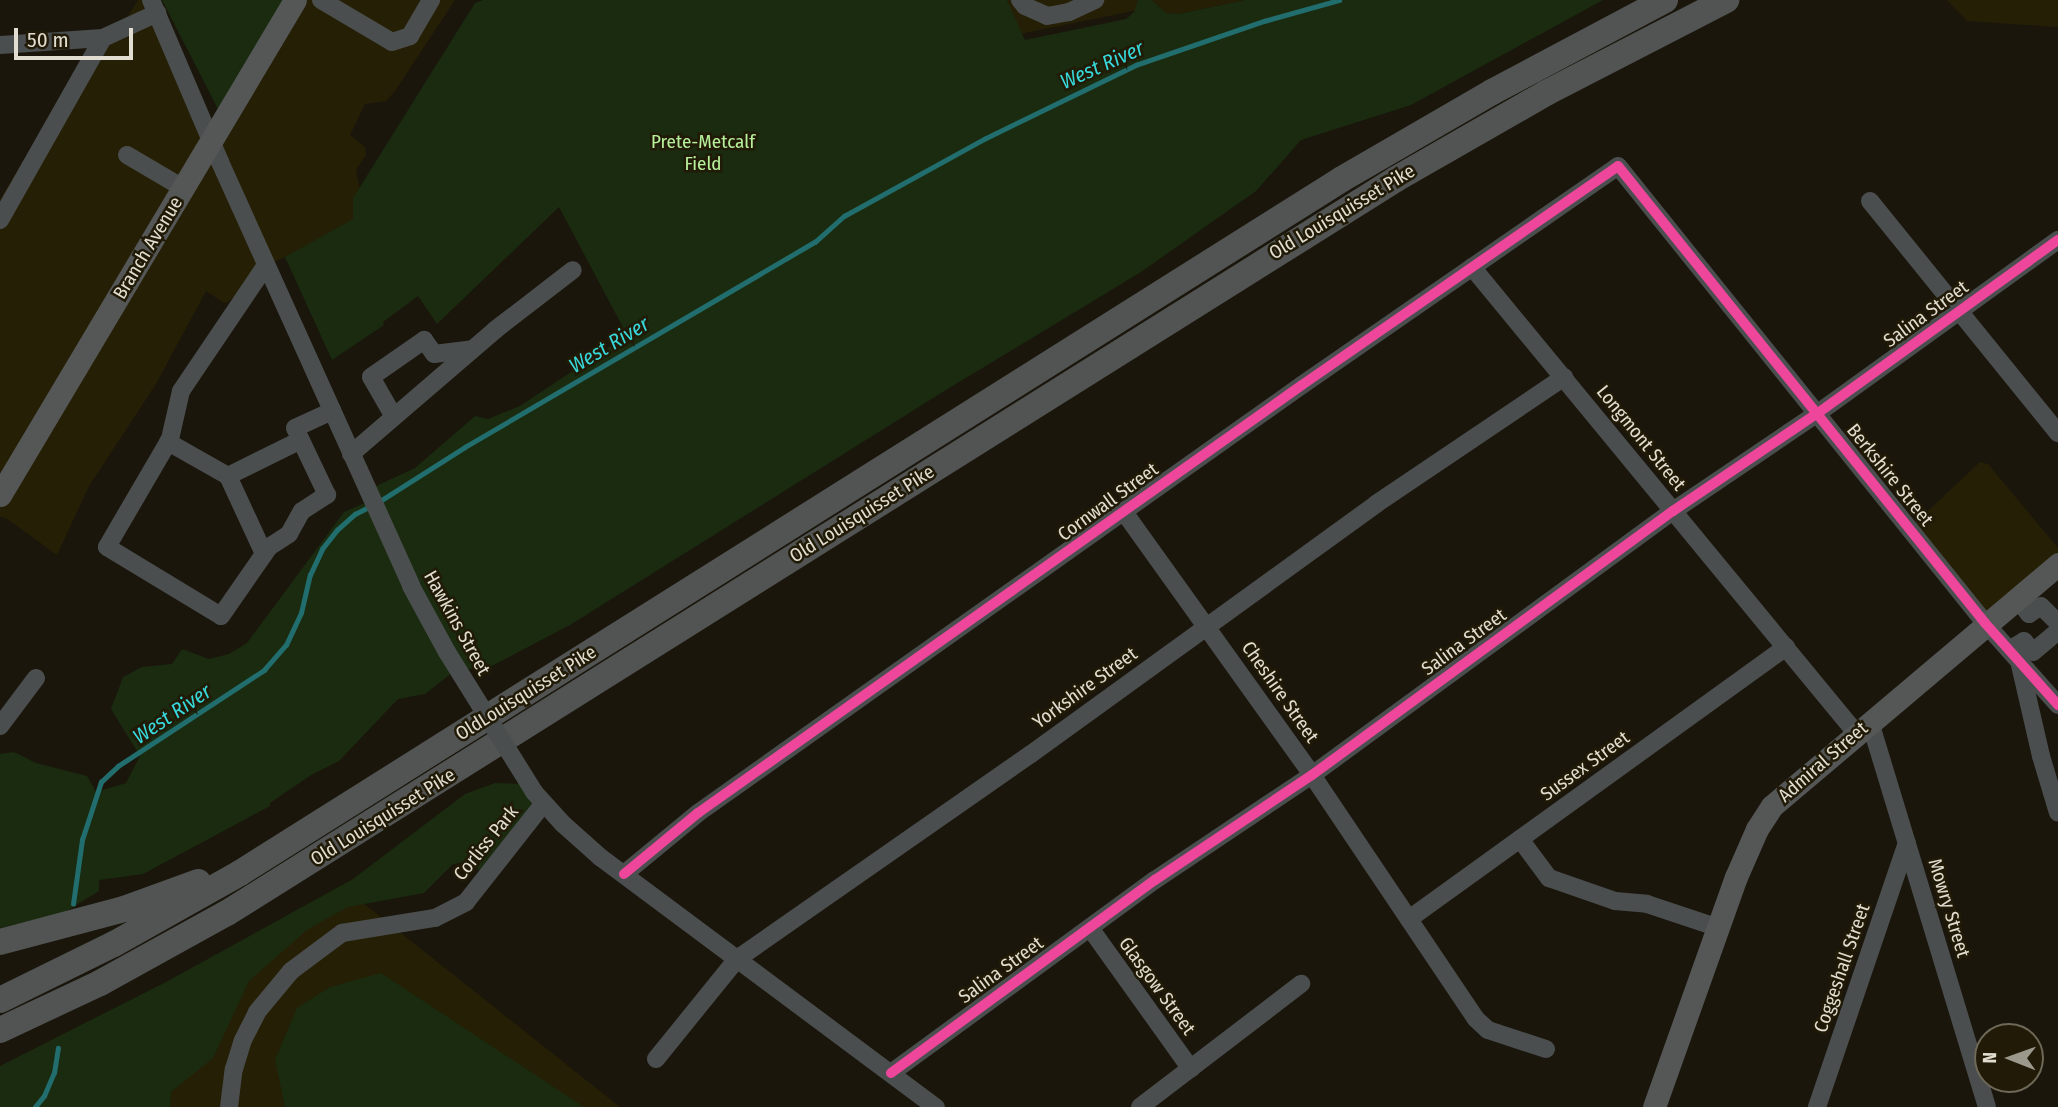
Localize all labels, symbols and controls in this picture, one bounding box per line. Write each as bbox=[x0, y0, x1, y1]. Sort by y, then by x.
scale bar bbox=[18, 14, 136, 58]
text: 50 m bbox=[27, 27, 69, 53]
water label: West River bbox=[1056, 35, 1148, 95]
park label: Prete-Metcalf Field bbox=[651, 131, 755, 175]
street label: Old Louisquisset Pike bbox=[1265, 159, 1419, 265]
street label: Branch Avenue bbox=[108, 193, 188, 303]
street label: Salina Street bbox=[1879, 276, 1973, 352]
water label: West River bbox=[564, 311, 654, 379]
street label: Longmont Street bbox=[1592, 381, 1690, 495]
street label: Berkshire Street bbox=[1842, 419, 1938, 531]
street label: Cornwall Street bbox=[1053, 458, 1163, 546]
street label: Old Louisquisset Pike bbox=[786, 460, 938, 568]
street label: Hawkins Street bbox=[419, 567, 495, 679]
street label: Salina Street bbox=[1417, 604, 1511, 680]
street label: Cheshire Street bbox=[1237, 637, 1323, 747]
street label: OldLouisquisset Pike bbox=[451, 640, 601, 746]
street label: Yorkshire Street bbox=[1028, 643, 1142, 733]
water label: West River bbox=[128, 679, 216, 749]
street label: Admiral Street bbox=[1774, 717, 1872, 807]
street label: Sussex Street bbox=[1536, 726, 1634, 806]
street label: Old Louisquisset Pike bbox=[307, 763, 459, 871]
street label: Corliss Park bbox=[449, 801, 523, 885]
street label: Mowry Street bbox=[1923, 856, 1975, 960]
street label: Coggeshall Street bbox=[1809, 901, 1875, 1035]
street label: Salina Street bbox=[954, 932, 1048, 1008]
street label: Glasgow Street bbox=[1114, 933, 1200, 1039]
north arrow bbox=[1974, 1023, 2044, 1093]
text: N bbox=[1978, 1052, 2001, 1064]

